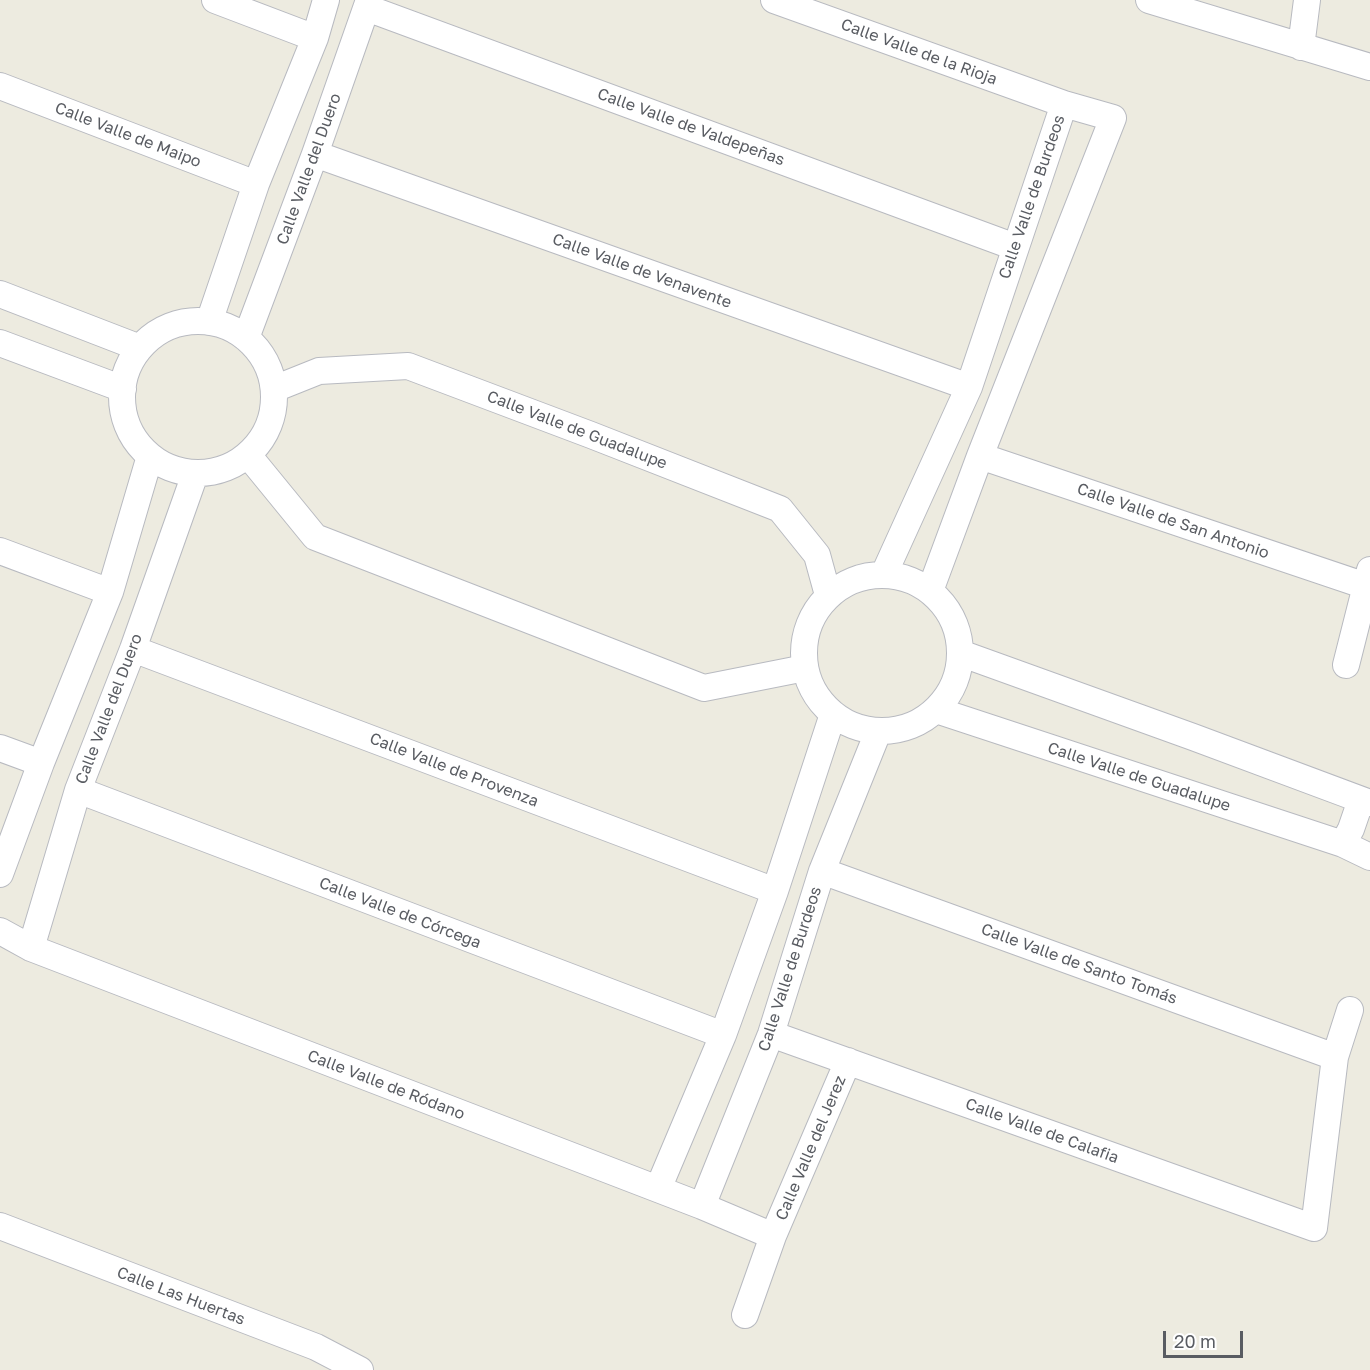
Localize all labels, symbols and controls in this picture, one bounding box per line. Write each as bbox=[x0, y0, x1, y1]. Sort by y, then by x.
street label: Calle Valle de la Rioja bbox=[838, 15, 1000, 89]
street label: Calle Valle de Valdepeñas bbox=[595, 84, 787, 170]
street label: Calle Valle del Duero bbox=[273, 91, 345, 247]
street label: Calle Valle de Maipo bbox=[52, 98, 204, 172]
street label: Calle Valle de Burdeos bbox=[995, 112, 1069, 282]
street label: Calle Valle de Venavente bbox=[550, 230, 734, 312]
street label: Calle Valle de Guadalupe bbox=[484, 387, 670, 473]
street label: Calle Valle de San Antonio bbox=[1074, 479, 1272, 563]
street label: Calle Valle del Duero bbox=[71, 631, 147, 787]
street label: Calle Valle de Provenza bbox=[367, 729, 541, 811]
street label: Calle Valle de Guadalupe bbox=[1045, 738, 1233, 816]
street label: Calle Valle de Córcega bbox=[316, 873, 484, 953]
street label: Calle Valle de Burdeos bbox=[754, 884, 826, 1054]
street label: Calle Valle de Santo Tomás bbox=[978, 920, 1180, 1008]
street label: Calle Valle de Ródano bbox=[305, 1046, 467, 1124]
street label: Calle Valle del Jerez bbox=[772, 1073, 850, 1223]
street label: Calle Valle de Calafia bbox=[963, 1094, 1121, 1168]
street label: Calle Las Huertas bbox=[114, 1263, 248, 1329]
scale bar bbox=[1166, 1319, 1246, 1357]
text: 20 m bbox=[1174, 1330, 1216, 1352]

